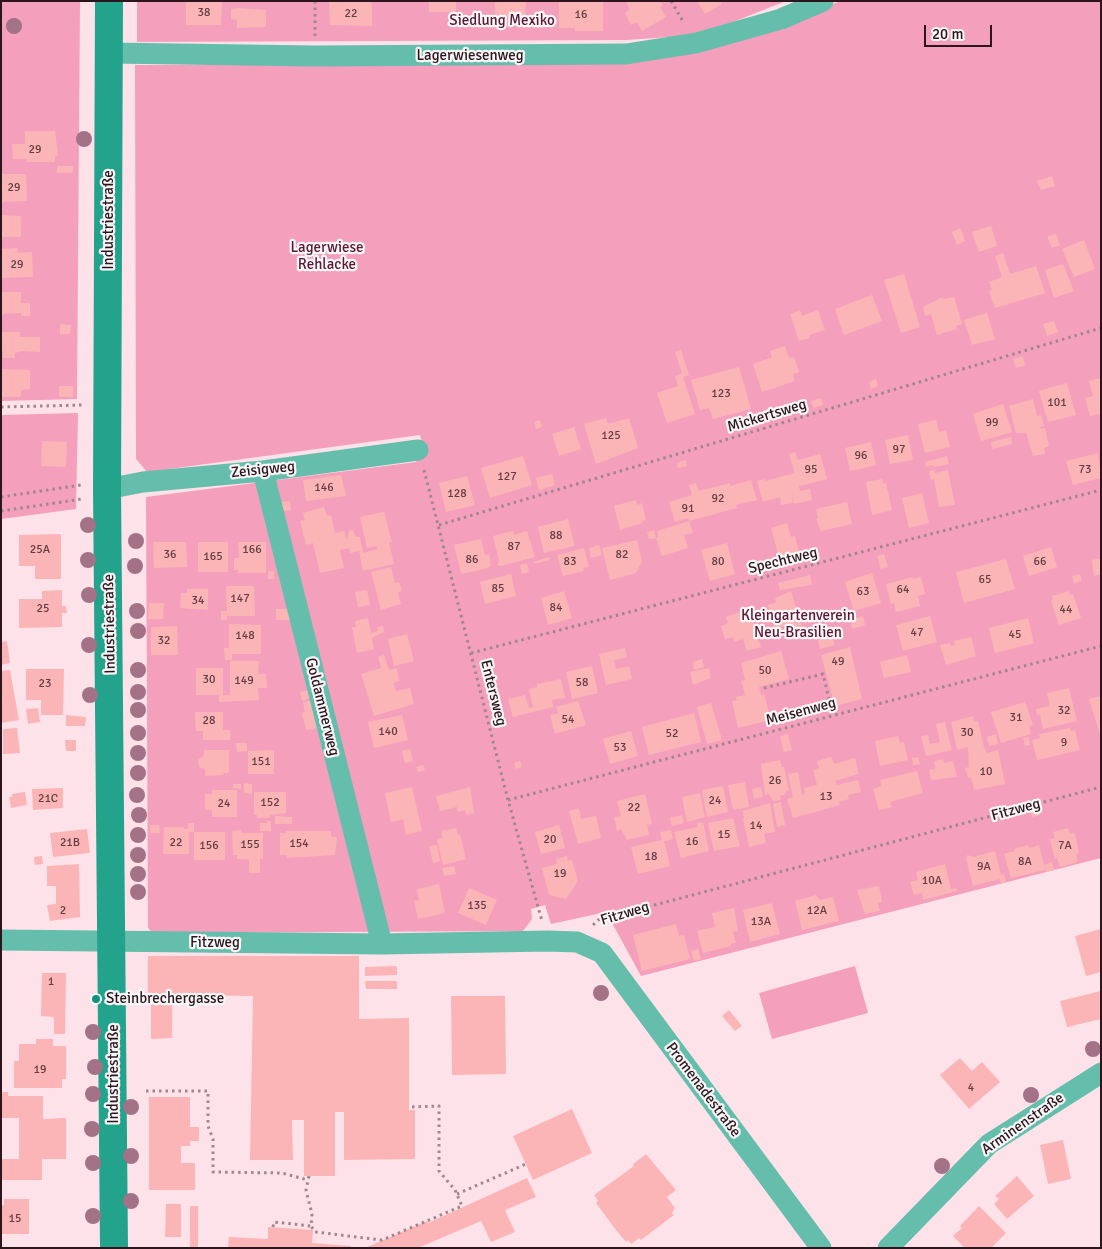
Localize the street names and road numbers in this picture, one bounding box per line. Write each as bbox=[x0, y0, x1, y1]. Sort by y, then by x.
street label: Lagerwiesenweg bbox=[416, 47, 524, 65]
street label: Industriestraße bbox=[100, 170, 118, 270]
street label: Mickertsweg bbox=[725, 395, 809, 437]
street label: Zeisigweg bbox=[230, 458, 296, 482]
street label: Spechtweg bbox=[747, 544, 819, 578]
street label: Industriestraße bbox=[100, 574, 120, 674]
street label: Goldammerweg bbox=[301, 656, 343, 758]
street label: Entersweg bbox=[476, 658, 510, 728]
street label: Meisenweg bbox=[764, 694, 838, 730]
street label: Fitzweg bbox=[990, 795, 1042, 825]
street label: Fitzweg bbox=[598, 898, 652, 930]
street label: Fitzweg bbox=[190, 934, 240, 952]
street label: Industriestraße bbox=[105, 1024, 123, 1124]
street label: Promenadestraße bbox=[662, 1039, 744, 1141]
street label: Arminenstraße bbox=[978, 1089, 1068, 1159]

